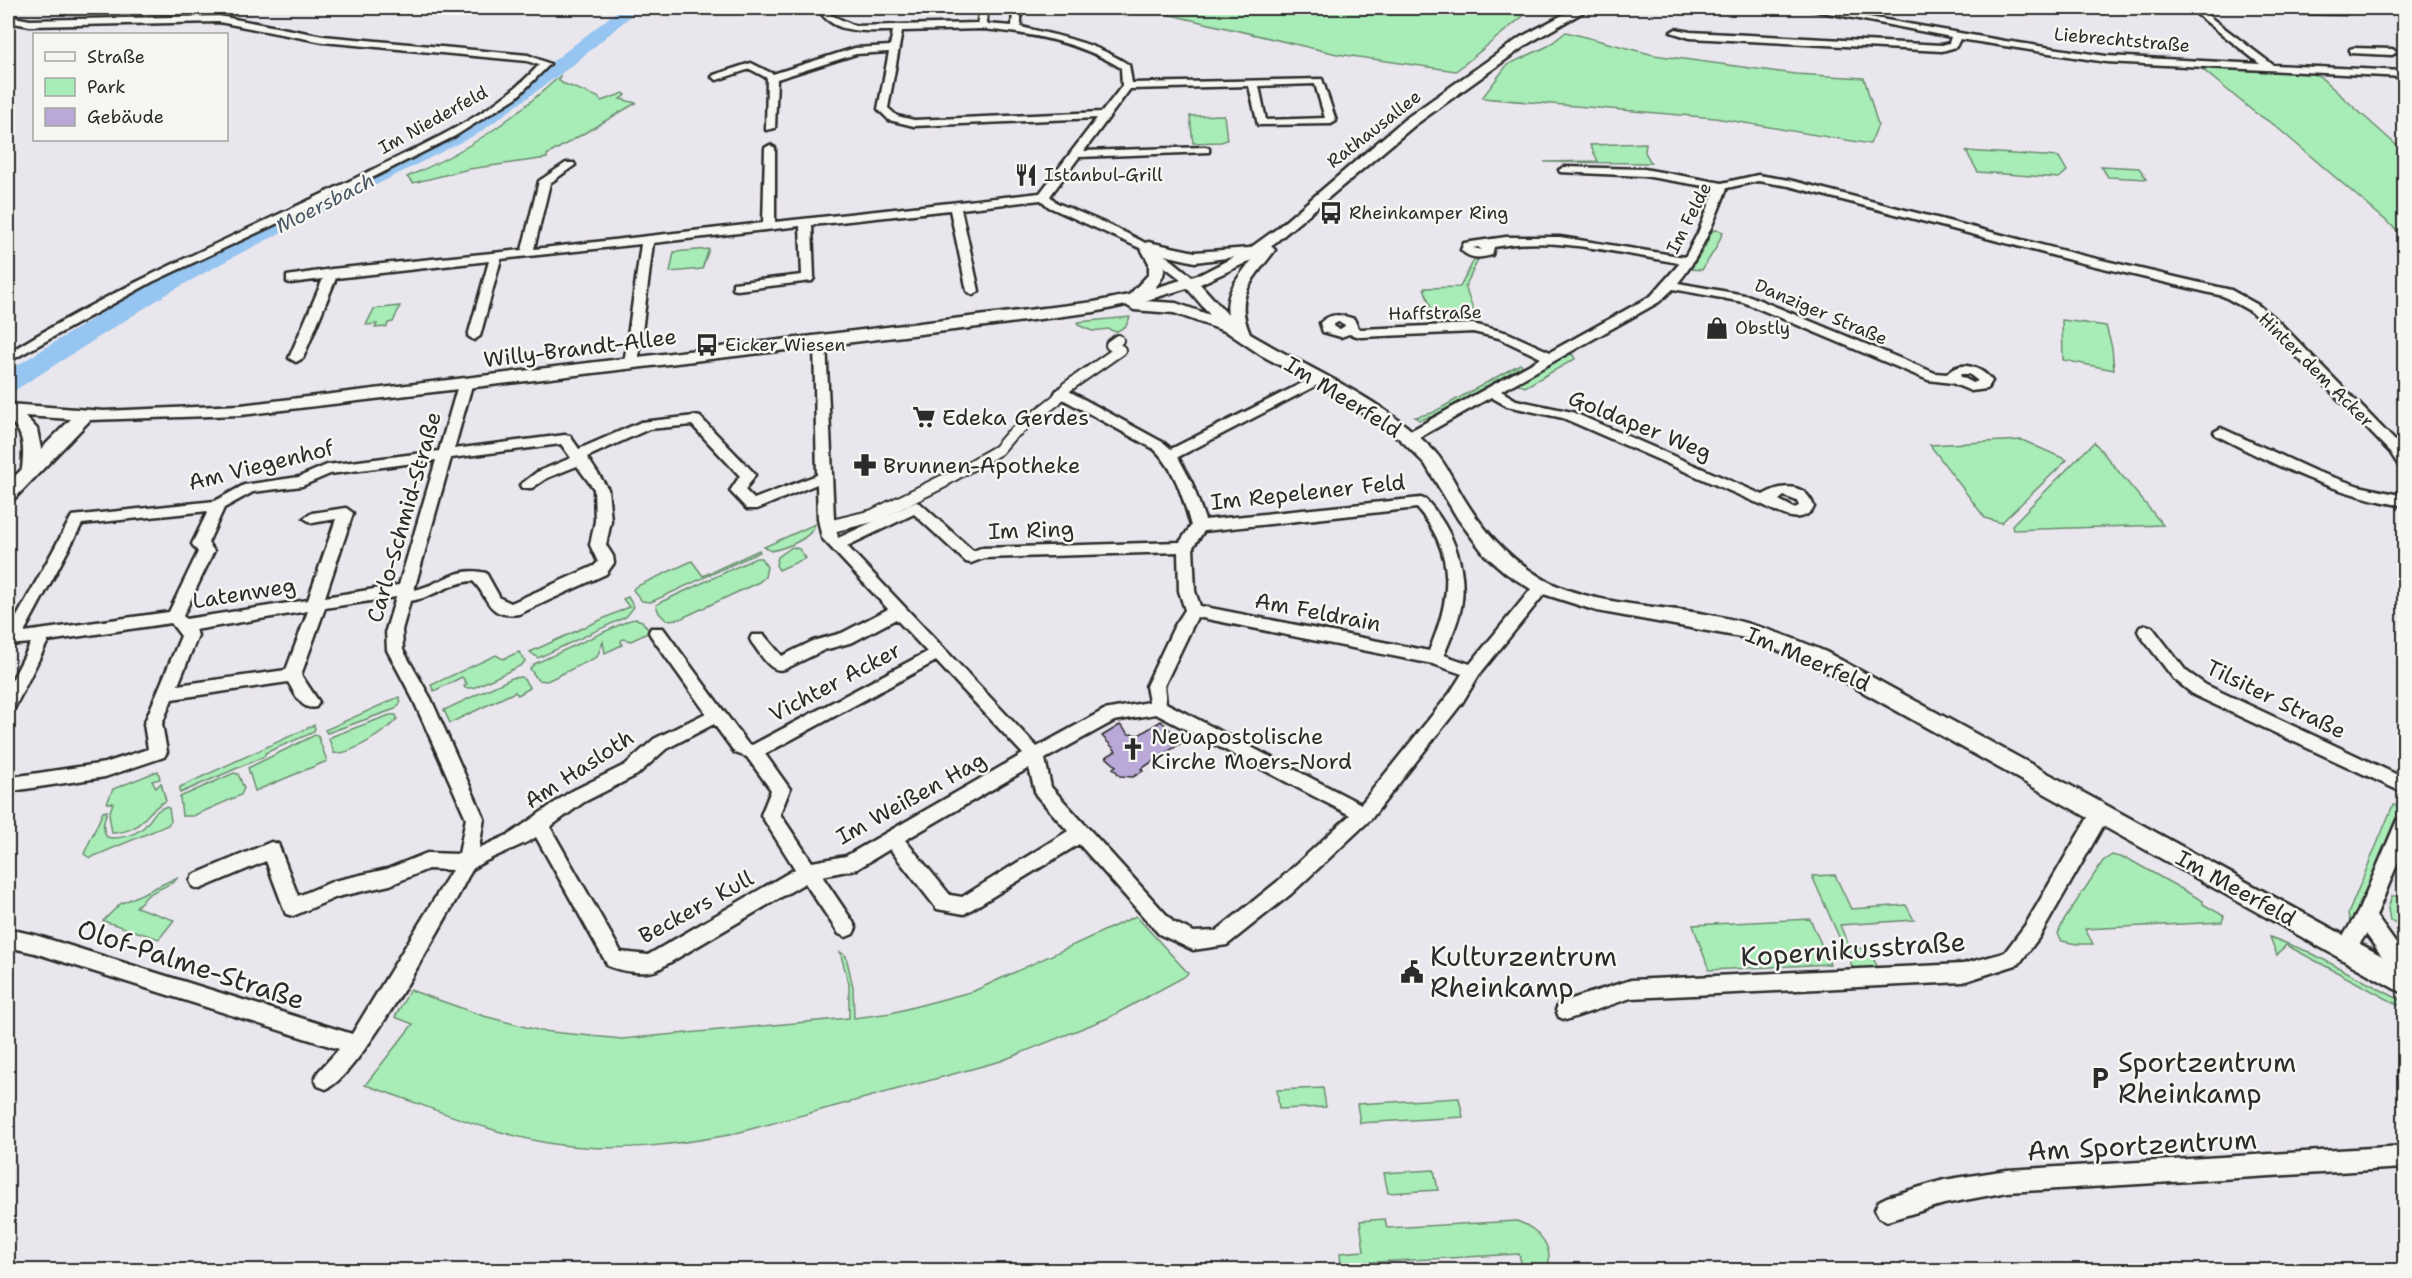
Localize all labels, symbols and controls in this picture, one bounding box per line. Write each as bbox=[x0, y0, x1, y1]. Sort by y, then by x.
street label: Liebrechtstraße bbox=[2053, 22, 2191, 58]
legend bbox=[33, 33, 228, 141]
text: Straße bbox=[87, 45, 145, 69]
text: Park bbox=[87, 75, 126, 99]
street label: Im Niederfeld bbox=[374, 80, 492, 160]
street label: Rathausallee bbox=[1322, 85, 1426, 173]
text: Gebäude bbox=[87, 105, 164, 129]
restaurant icon: Istanbul-Grill bbox=[1013, 162, 1039, 188]
place label: Istanbul-Grill bbox=[1044, 163, 1163, 187]
water label: Moersbach bbox=[271, 167, 379, 239]
street label: Im Felde bbox=[1661, 178, 1717, 258]
bus stop icon: Rheinkamper Ring bbox=[1318, 200, 1344, 226]
place label: Rheinkamper Ring bbox=[1349, 201, 1508, 225]
street label: Danziger Straße bbox=[1751, 273, 1891, 351]
street label: Haffstraße bbox=[1388, 300, 1482, 326]
street label: Hinter dem Acker bbox=[2253, 307, 2379, 433]
shop icon: Obstly bbox=[1704, 315, 1730, 341]
place label: Obstly bbox=[1735, 316, 1790, 340]
street label: Willy-Brandt-Allee bbox=[482, 322, 678, 374]
bus stop icon: Eicker Wiesen bbox=[694, 332, 720, 358]
place label: Eicker Wiesen bbox=[725, 333, 845, 357]
street label: Im Meerfeld bbox=[1279, 350, 1407, 444]
street label: Goldaper Weg bbox=[1564, 383, 1716, 467]
place label: Edeka Gerdes bbox=[942, 403, 1089, 432]
supermarket icon: Edeka Gerdes bbox=[911, 404, 937, 430]
street label: Carlo-Schmid-Straße bbox=[360, 408, 448, 626]
street label: Am Viegenhof bbox=[185, 433, 338, 497]
place label: Brunnen-Apotheke bbox=[883, 451, 1080, 480]
pharmacy icon: Brunnen-Apotheke bbox=[852, 452, 878, 478]
street label: Im Repelener Feld bbox=[1209, 467, 1407, 517]
street label: Im Ring bbox=[988, 514, 1074, 546]
street label: Latenweg bbox=[190, 571, 298, 615]
street label: Am Feldrain bbox=[1253, 586, 1383, 638]
street label: Im Meerfeld bbox=[1741, 620, 1875, 698]
street label: Vichter Acker bbox=[764, 635, 906, 729]
street label: Tilsiter Straße bbox=[2201, 653, 2351, 745]
place label: Neuapostolische Kirche Moers-Nord bbox=[1151, 722, 1352, 776]
street label: Am Hasloth bbox=[519, 723, 639, 815]
church icon: Neuapostolische Kirche Moers-Nord bbox=[1120, 736, 1146, 762]
street label: Im Weißen Hag bbox=[831, 745, 991, 851]
street label: Im Meerfeld bbox=[2171, 843, 2301, 933]
street label: Beckers Kull bbox=[634, 863, 759, 950]
street label: Olof-Palme-Straße bbox=[72, 910, 310, 1018]
street label: Kopernikusstraße bbox=[1739, 923, 1967, 975]
place label: Kulturzentrum Rheinkamp bbox=[1430, 938, 1617, 1006]
public building icon: Kulturzentrum Rheinkamp bbox=[1399, 959, 1425, 985]
place label: Sportzentrum Rheinkamp bbox=[2118, 1044, 2296, 1112]
parking icon: Sportzentrum Rheinkamp bbox=[2087, 1065, 2113, 1091]
street label: Am Sportzentrum bbox=[2026, 1121, 2258, 1169]

